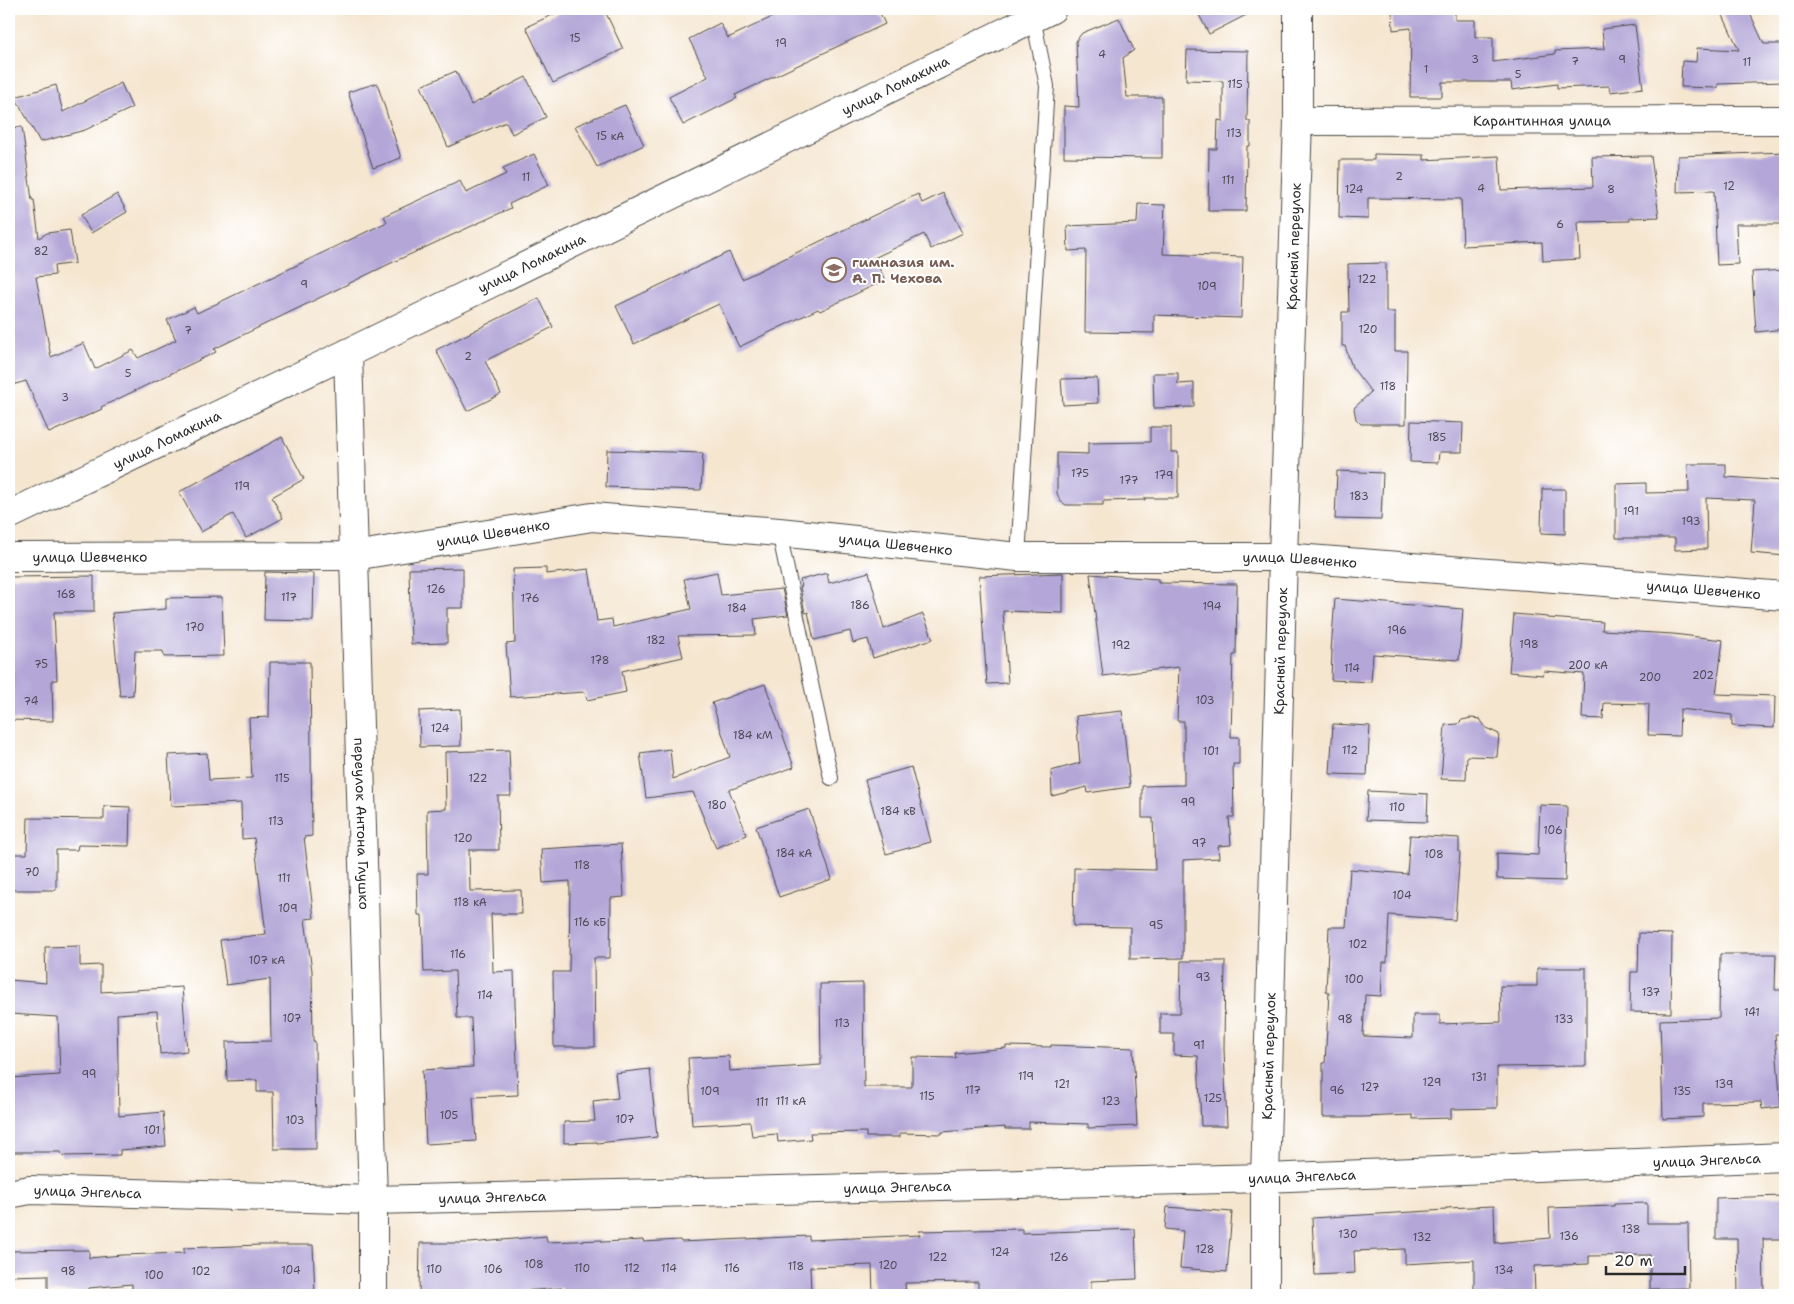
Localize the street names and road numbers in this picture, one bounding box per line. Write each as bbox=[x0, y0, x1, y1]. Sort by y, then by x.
street label: улица Ломакина bbox=[839, 51, 952, 119]
street label: Карантинная улица bbox=[1473, 111, 1611, 130]
street label: Красный переулок bbox=[1282, 182, 1305, 310]
street label: улица Ломакина bbox=[475, 229, 589, 297]
street label: улица Ломакина bbox=[110, 406, 224, 473]
street label: улица Шевченко bbox=[435, 515, 551, 551]
street label: улица Шевченко bbox=[838, 529, 954, 559]
street label: улица Шевченко bbox=[33, 548, 147, 566]
street label: улица Шевченко bbox=[1243, 548, 1358, 572]
street label: улица Шевченко bbox=[1646, 576, 1762, 603]
street label: Красный переулок bbox=[1269, 587, 1291, 715]
street label: переулок Антона Глушко bbox=[350, 737, 373, 910]
street label: Красный переулок bbox=[1258, 992, 1279, 1120]
street label: улица Энгельса bbox=[1653, 1149, 1761, 1171]
street label: улица Энгельса bbox=[1248, 1165, 1357, 1187]
street label: улица Энгельса bbox=[843, 1177, 952, 1197]
street label: улица Энгельса bbox=[33, 1181, 142, 1202]
street label: улица Энгельса bbox=[438, 1187, 547, 1207]

